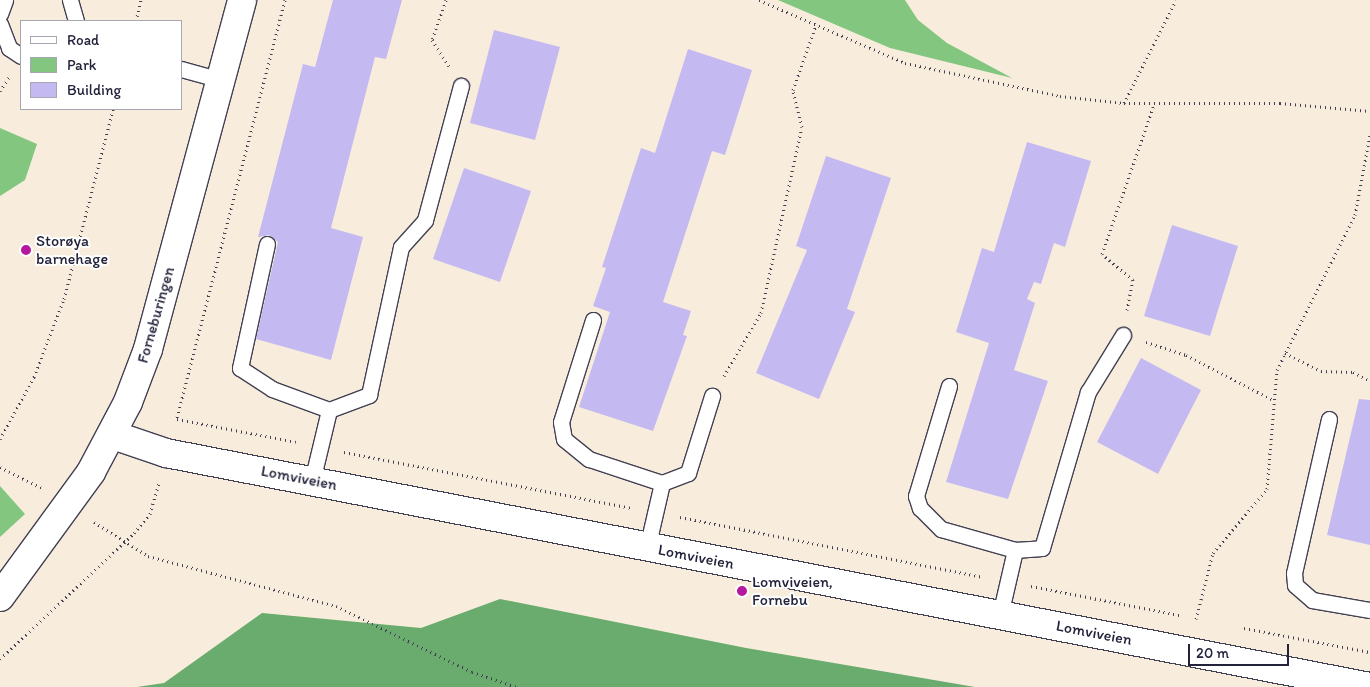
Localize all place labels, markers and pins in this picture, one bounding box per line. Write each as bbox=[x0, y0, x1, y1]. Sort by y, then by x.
place label: Storøya barnehage bbox=[36, 231, 108, 269]
marker: Storøya barnehage bbox=[20, 244, 32, 256]
place label: Lomviveien, Fornebu bbox=[752, 572, 833, 610]
marker: Lomviveien, Fornebu bbox=[736, 585, 748, 597]

